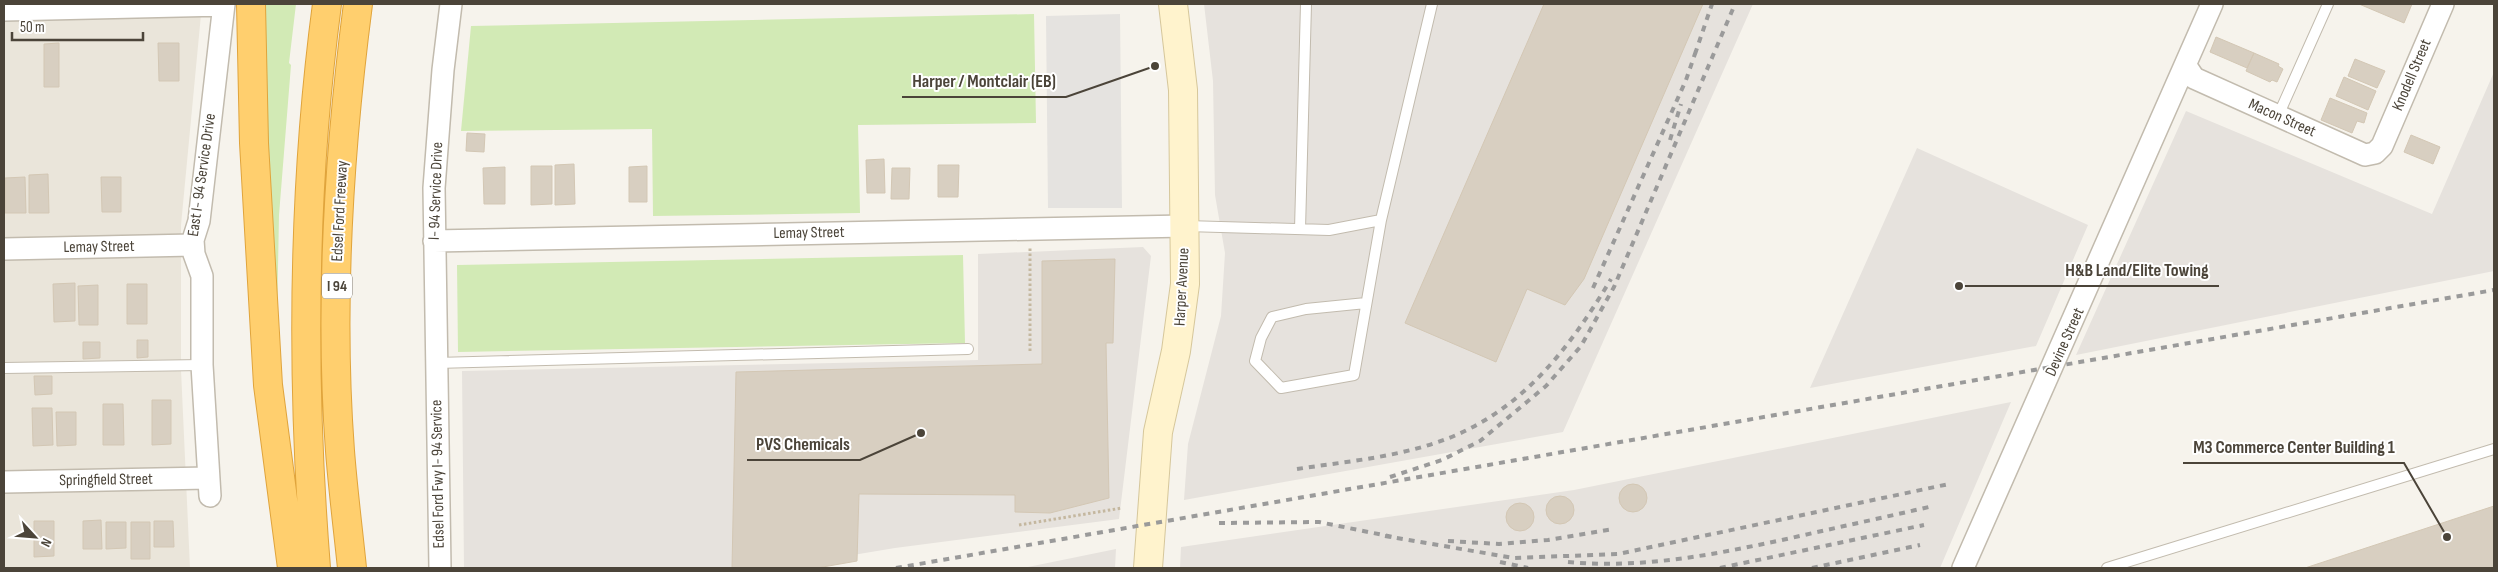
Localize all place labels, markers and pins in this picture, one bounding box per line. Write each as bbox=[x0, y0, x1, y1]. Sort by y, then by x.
callout: Harper / Montclair (EB) bbox=[902, 64, 1066, 97]
callout: H&B Land/Elite Towing bbox=[2055, 253, 2219, 286]
callout: PVS Chemicals bbox=[747, 427, 860, 460]
callout: M3 Commerce Center Building 1 bbox=[2183, 430, 2404, 463]

